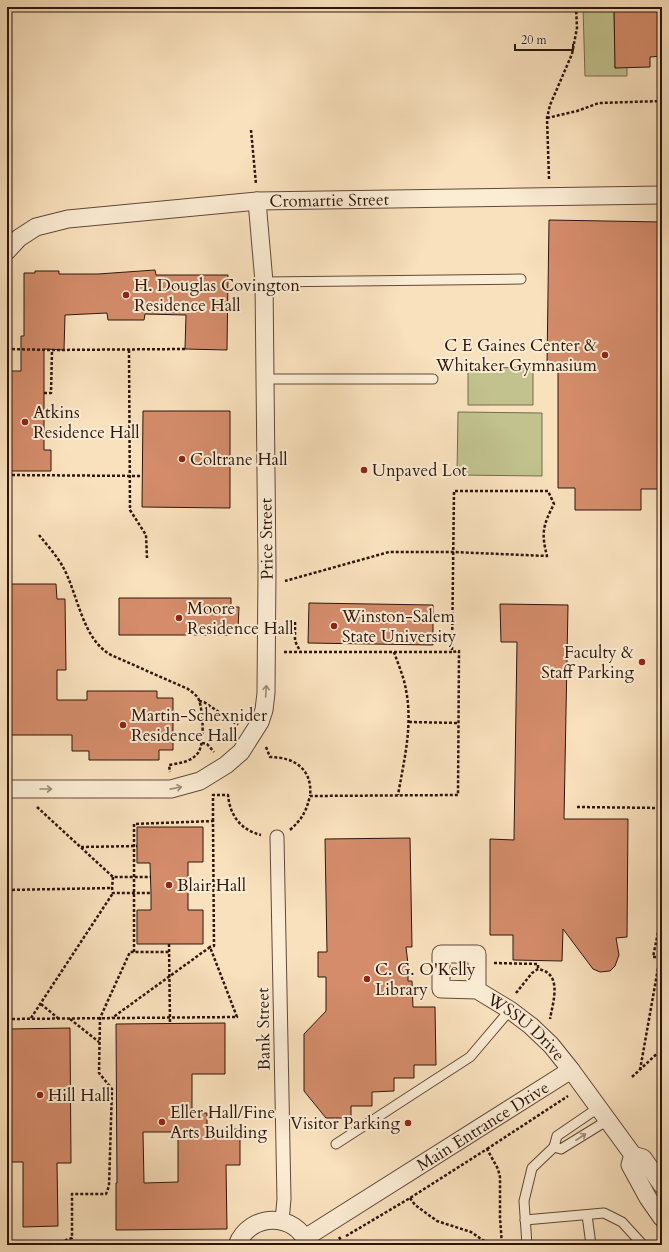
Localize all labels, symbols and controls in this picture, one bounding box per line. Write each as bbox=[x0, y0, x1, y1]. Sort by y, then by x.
scale bar bbox=[515, 26, 573, 52]
text: 20 m bbox=[521, 32, 548, 48]
street label: Cromartie Street bbox=[269, 188, 390, 213]
place label: H. Douglas Covington Residence Hall bbox=[134, 274, 300, 317]
marker: H. Douglas Covington Residence Hall bbox=[121, 290, 131, 300]
place label: C E Gaines Center & Whitaker Gymnasium bbox=[435, 334, 598, 377]
marker: C E Gaines Center & Whitaker Gymnasium bbox=[600, 350, 610, 360]
place label: Atkins Residence Hall bbox=[33, 401, 140, 444]
marker: Atkins Residence Hall bbox=[20, 417, 30, 427]
place label: Coltrane Hall bbox=[190, 448, 288, 471]
marker: Coltrane Hall bbox=[177, 454, 187, 464]
place label: Unpaved Lot bbox=[372, 459, 467, 482]
marker: Unpaved Lot bbox=[359, 465, 369, 475]
street label: Price Street bbox=[254, 497, 279, 580]
place label: Moore Residence Hall bbox=[187, 597, 294, 640]
place label: Winston-Salem State University bbox=[341, 605, 457, 648]
marker: Moore Residence Hall bbox=[174, 613, 184, 623]
marker: Winston-Salem State University bbox=[329, 621, 339, 631]
place label: Faculty & Staff Parking bbox=[541, 641, 634, 684]
marker: Faculty & Staff Parking bbox=[637, 657, 647, 667]
one-way arrow bbox=[262, 685, 269, 698]
place label: Martin-Schexnider Residence Hall bbox=[131, 704, 268, 747]
marker: Martin-Schexnider Residence Hall bbox=[118, 720, 128, 730]
one-way arrow bbox=[169, 783, 182, 791]
one-way arrow bbox=[39, 785, 52, 793]
place label: Blair Hall bbox=[177, 874, 247, 897]
marker: Blair Hall bbox=[164, 880, 174, 890]
place label: C. G. O'Kelly Library bbox=[375, 958, 476, 1001]
marker: C. G. O'Kelly Library bbox=[362, 974, 372, 984]
street label: Bank Street bbox=[251, 987, 276, 1071]
street label: WSSU Drive bbox=[482, 987, 570, 1066]
street label: Main Entrance Drive bbox=[412, 1076, 553, 1177]
place label: Hill Hall bbox=[48, 1084, 111, 1107]
marker: Hill Hall bbox=[35, 1090, 45, 1100]
place label: Eller Hall/Fine Arts Building bbox=[170, 1101, 275, 1144]
place label: Visitor Parking bbox=[290, 1112, 400, 1135]
marker: Eller Hall/Fine Arts Building bbox=[157, 1117, 167, 1127]
marker: Visitor Parking bbox=[403, 1118, 413, 1128]
one-way arrow bbox=[576, 1132, 587, 1141]

